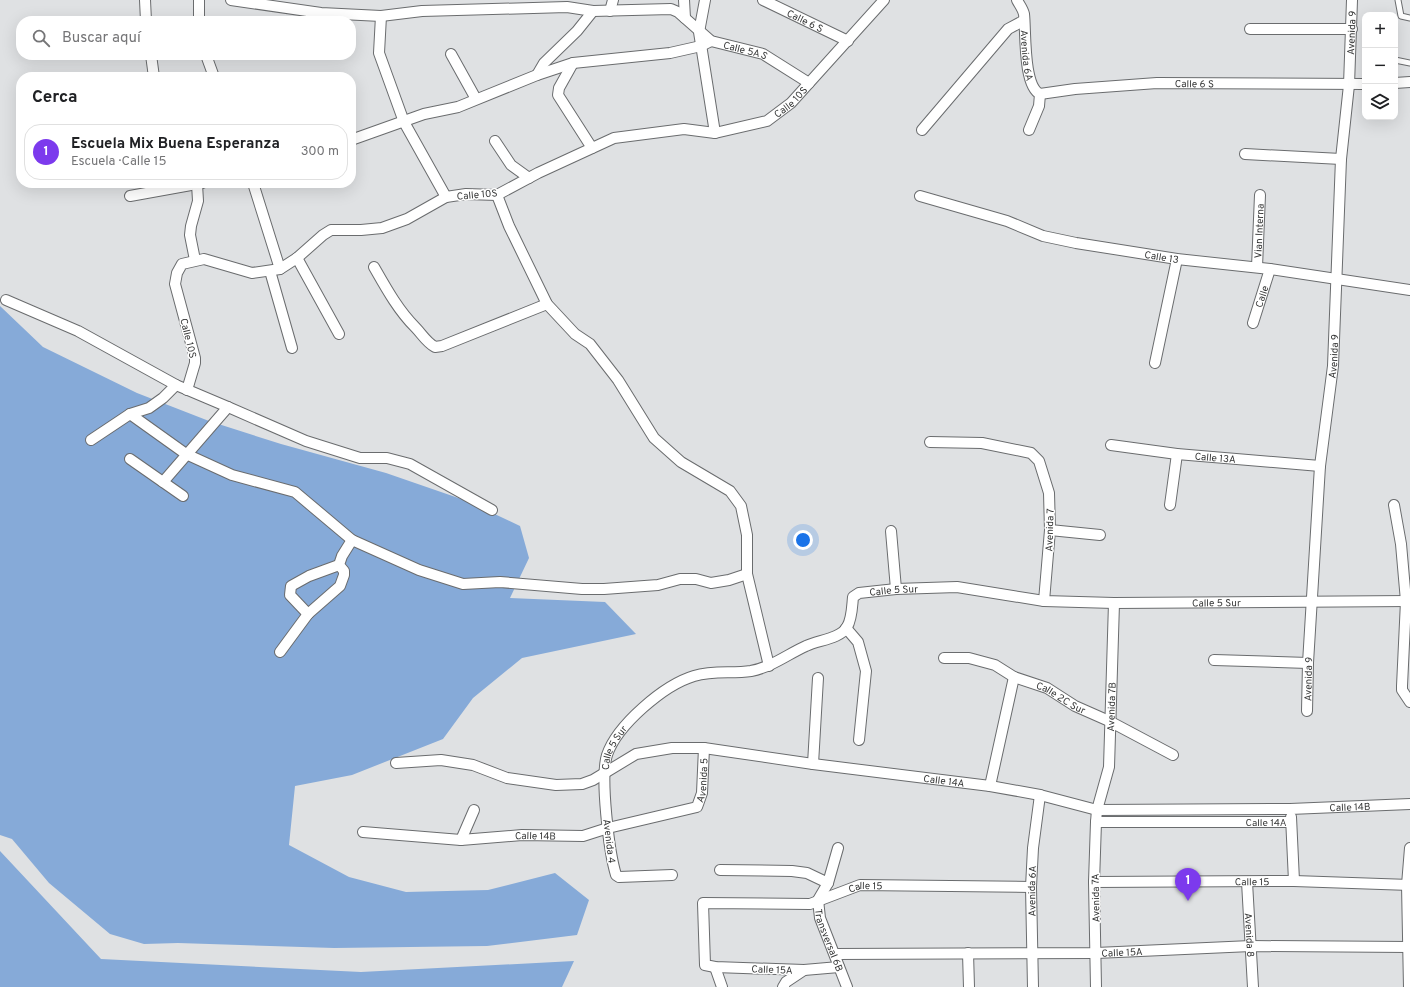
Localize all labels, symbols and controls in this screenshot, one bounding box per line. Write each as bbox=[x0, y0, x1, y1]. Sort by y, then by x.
street label: Calle 6 S bbox=[784, 7, 825, 36]
street label: Avenida 9 bbox=[1345, 11, 1360, 55]
map controls bbox=[1362, 12, 1398, 120]
button: + bbox=[1362, 12, 1398, 48]
search box bbox=[16, 16, 356, 60]
icon: search bbox=[30, 27, 52, 49]
text: Buscar aquí bbox=[62, 29, 141, 48]
street label: Avenida 6A bbox=[1017, 30, 1035, 83]
street label: Calle 5A S bbox=[722, 39, 770, 63]
button: − bbox=[1362, 48, 1398, 84]
street label: Calle 6 S bbox=[1175, 78, 1214, 91]
street label: Calle 10S bbox=[772, 84, 811, 121]
button: layers bbox=[1362, 84, 1398, 120]
text: Cerca bbox=[32, 87, 78, 109]
text: Escuela Mix Buena Esperanza bbox=[71, 135, 280, 154]
text: 1 bbox=[43, 144, 49, 160]
text: 300 m bbox=[301, 144, 339, 160]
text: Escuela · Calle 15 bbox=[71, 154, 167, 170]
street label: Calle 10S bbox=[456, 187, 498, 204]
street label: Vian Interna bbox=[1252, 203, 1268, 259]
street label: Calle 13 bbox=[1143, 249, 1180, 267]
street label: Calle bbox=[1253, 284, 1272, 309]
street label: Calle 10S bbox=[176, 317, 199, 360]
street label: Avenida 9 bbox=[1326, 334, 1342, 379]
street label: Calle 13A bbox=[1194, 451, 1236, 467]
street label: Avenida 7 bbox=[1043, 508, 1058, 552]
your location bbox=[793, 530, 813, 550]
street label: Calle 5 Sur bbox=[869, 583, 918, 600]
street label: Calle 5 Sur bbox=[1192, 597, 1241, 610]
street label: Avenida 9 bbox=[1302, 657, 1316, 701]
street label: Calle 2C Sur bbox=[1034, 680, 1087, 718]
street label: Avenida 7B bbox=[1105, 682, 1120, 732]
street label: Calle 5 Sur bbox=[600, 723, 631, 771]
street label: Avenida 5 bbox=[694, 758, 712, 805]
street label: Calle 14A bbox=[923, 773, 965, 791]
street label: Calle 14B bbox=[1329, 801, 1371, 815]
street label: Calle 14A bbox=[1245, 817, 1287, 830]
street label: Avenida 4 bbox=[599, 818, 618, 864]
street label: Calle 14B bbox=[515, 830, 556, 844]
street label: Avenida 6A bbox=[1026, 865, 1040, 917]
pin: 1 bbox=[1175, 868, 1201, 901]
street label: Avenida 7A bbox=[1090, 873, 1103, 922]
street label: Calle 15 bbox=[1235, 876, 1269, 889]
street label: Calle 15 bbox=[847, 880, 883, 897]
street label: Transversal 6B bbox=[811, 908, 845, 974]
street label: Avenida 8 bbox=[1241, 912, 1256, 958]
street label: Calle 15A bbox=[1101, 946, 1143, 961]
street label: Calle 15A bbox=[751, 963, 793, 978]

